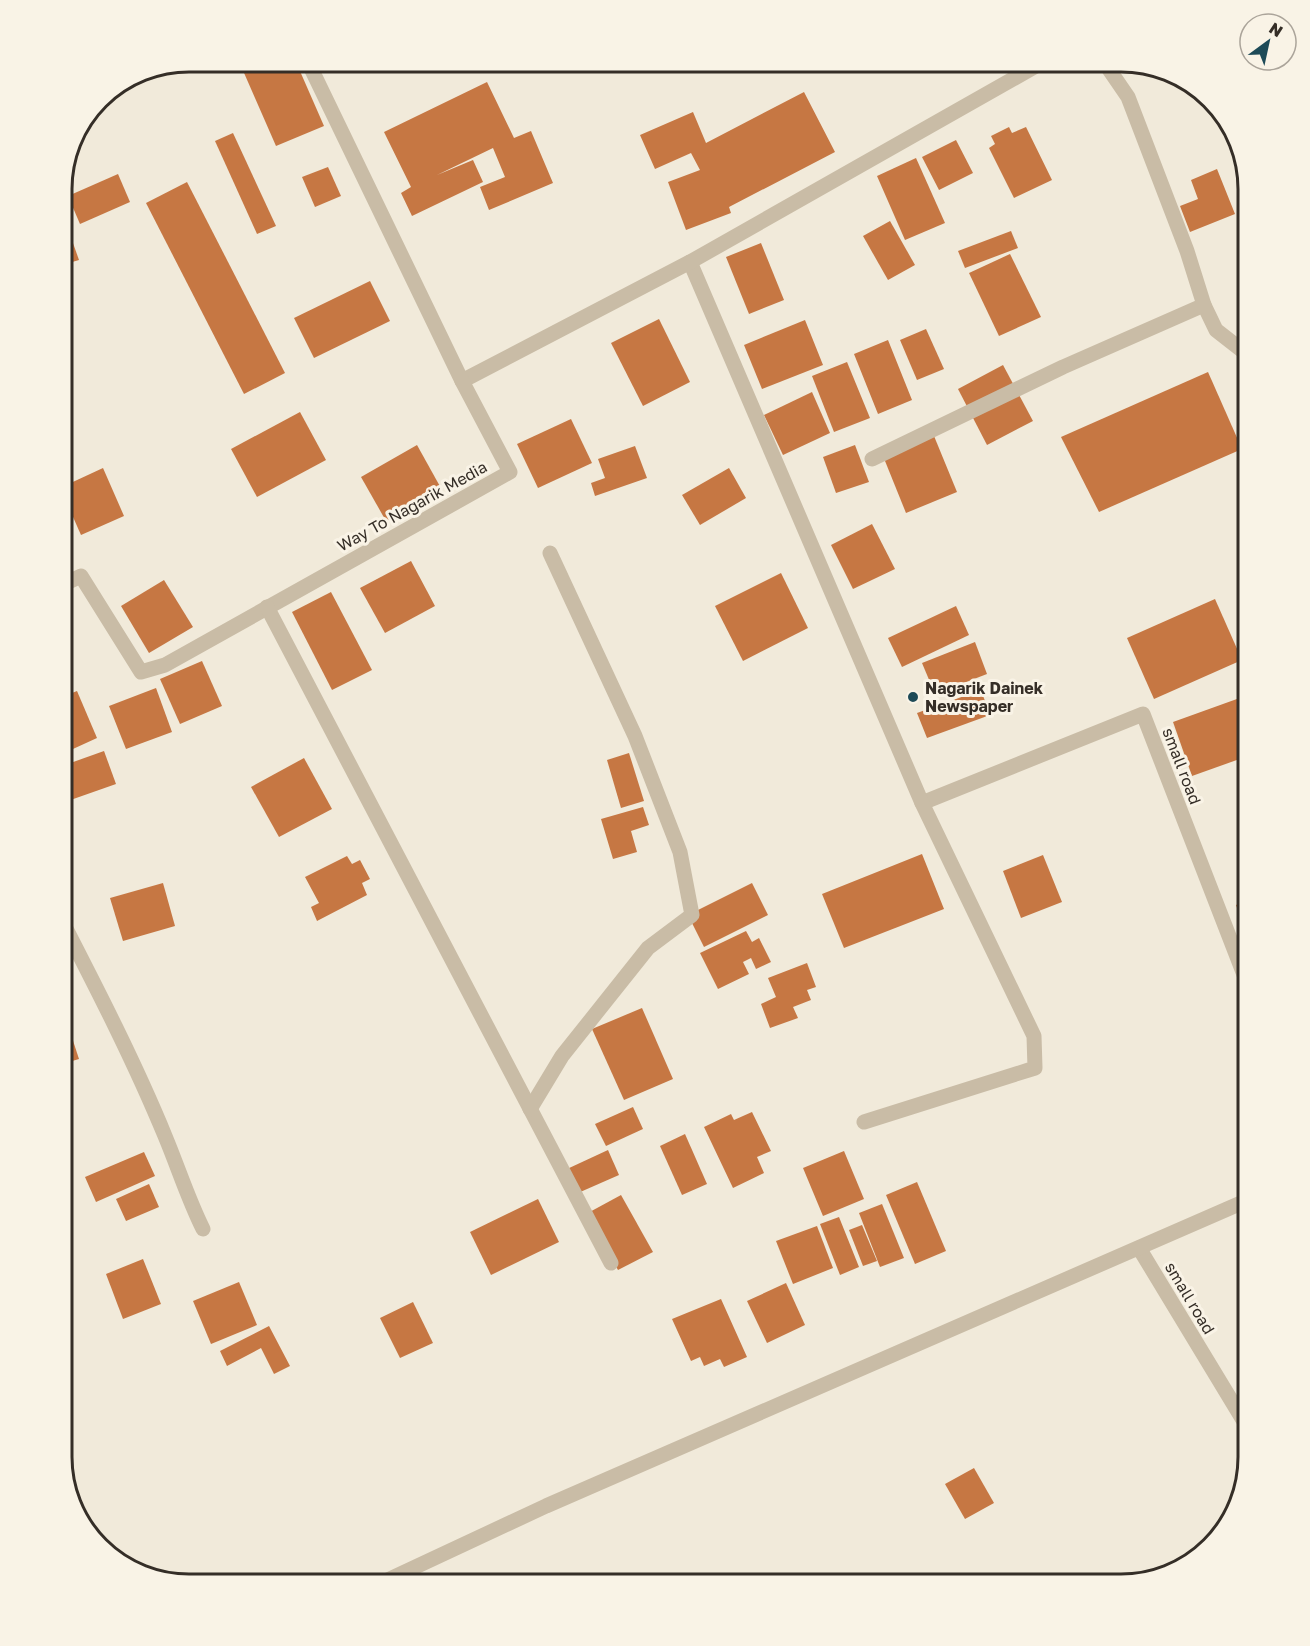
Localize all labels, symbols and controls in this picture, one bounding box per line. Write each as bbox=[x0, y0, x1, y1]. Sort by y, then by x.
north arrow bbox=[1238, 12, 1298, 72]
text: N bbox=[1266, 18, 1287, 41]
street label: Way To Nagarik Media bbox=[334, 456, 490, 556]
place label: Nagarik Dainek Newspaper bbox=[925, 678, 1044, 716]
marker: Nagarik Dainek Newspaper bbox=[906, 690, 920, 704]
street label: small road bbox=[1158, 725, 1206, 807]
street label: small road bbox=[1161, 1258, 1219, 1338]

